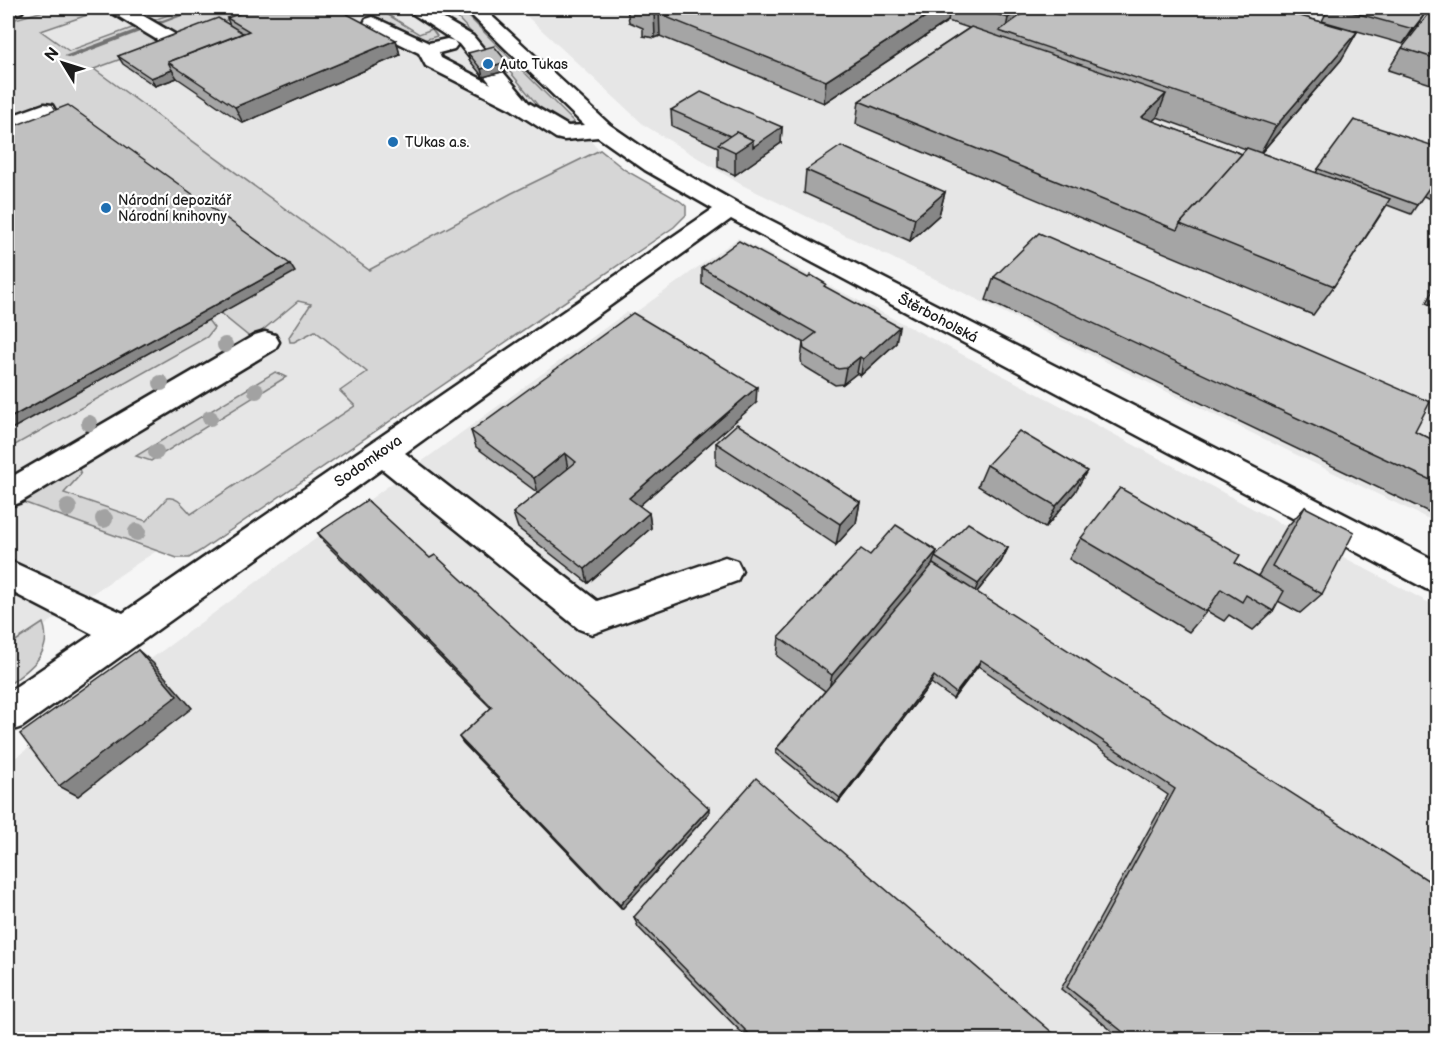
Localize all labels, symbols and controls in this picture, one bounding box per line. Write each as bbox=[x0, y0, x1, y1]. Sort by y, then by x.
north arrow bbox=[33, 33, 93, 93]
text: N bbox=[41, 44, 64, 65]
place label: Auto Tukas bbox=[500, 56, 568, 73]
marker: Auto Tukas bbox=[481, 57, 495, 71]
place label: TUkas a.s. bbox=[405, 134, 470, 151]
marker: TUkas a.s. bbox=[386, 135, 400, 149]
place label: Národní depozitář Národní knihovny bbox=[118, 192, 232, 225]
marker: Národní depozitář Národní knihovny bbox=[99, 201, 113, 215]
street label: Štěrboholská bbox=[894, 289, 981, 347]
street label: Sodomkova bbox=[331, 431, 406, 492]

